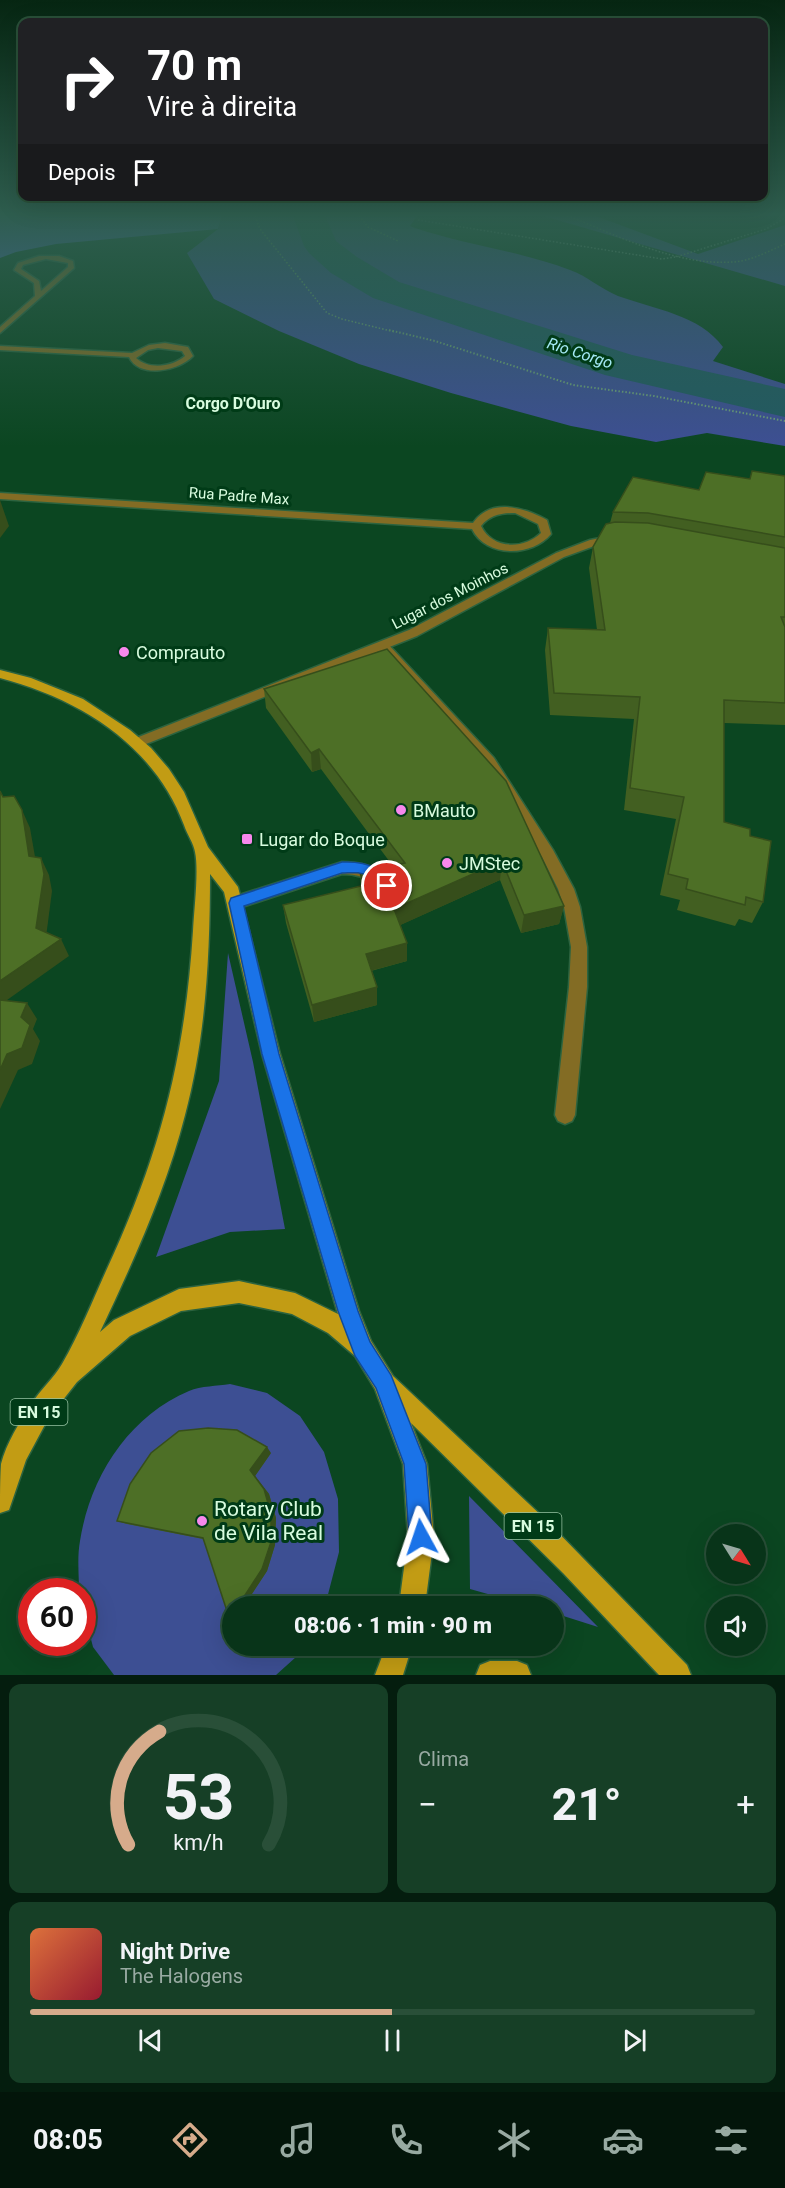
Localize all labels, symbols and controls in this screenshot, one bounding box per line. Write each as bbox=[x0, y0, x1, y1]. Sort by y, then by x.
text: 70 m bbox=[147, 41, 242, 90]
icon: right bbox=[48, 42, 126, 120]
text: Vire à direita bbox=[147, 91, 297, 123]
icon: arrive bbox=[128, 156, 161, 189]
text: Depois bbox=[48, 160, 116, 185]
water label: Rio Corgo bbox=[545, 333, 615, 373]
district label: Corgo D'Ouro bbox=[186, 394, 280, 413]
street label: Rua Padre Max bbox=[188, 484, 290, 509]
street label: Lugar dos Moinhos bbox=[389, 559, 511, 633]
place label: Comprauto bbox=[136, 642, 225, 663]
marker: Comprauto bbox=[117, 645, 131, 659]
place label: BMauto bbox=[413, 800, 476, 821]
marker: BMauto bbox=[394, 803, 408, 817]
place label: Lugar do Boque bbox=[259, 829, 385, 850]
marker: Lugar do Boque bbox=[240, 832, 254, 846]
place label: JMStec bbox=[459, 853, 520, 874]
marker: JMStec bbox=[440, 856, 454, 870]
pin bbox=[361, 860, 412, 911]
icon: arrive bbox=[370, 869, 403, 902]
road number: EN 15 bbox=[10, 1399, 68, 1425]
place label: Rotary Club de Vila Real bbox=[214, 1497, 323, 1545]
position arrow bbox=[389, 1505, 453, 1569]
road number: EN 15 bbox=[504, 1513, 562, 1539]
marker: Rotary Club de Vila Real bbox=[195, 1514, 209, 1528]
north arrow bbox=[706, 1524, 766, 1584]
map controls bbox=[706, 1524, 766, 1656]
speed limit sign: 60 bbox=[18, 1578, 96, 1656]
button: sound bbox=[706, 1596, 766, 1656]
text: 08:06 · 1 min · 90 m bbox=[294, 1613, 492, 1638]
text: Clima bbox=[418, 1747, 469, 1771]
text: 53 bbox=[163, 1761, 234, 1834]
text: 21° bbox=[552, 1778, 621, 1831]
text: − bbox=[418, 1785, 437, 1824]
text: + bbox=[736, 1785, 755, 1824]
text: km/h bbox=[173, 1831, 224, 1856]
text: Night Drive bbox=[120, 1939, 230, 1964]
text: The Halogens bbox=[120, 1964, 243, 1988]
icon: previous bbox=[134, 2024, 167, 2057]
icon: pause bbox=[376, 2024, 409, 2057]
icon: next bbox=[618, 2024, 651, 2057]
icon: directions bbox=[169, 2119, 211, 2161]
icon: music bbox=[277, 2119, 319, 2161]
icon: phone bbox=[385, 2119, 427, 2161]
icon: climate bbox=[493, 2119, 535, 2161]
icon: car bbox=[602, 2119, 644, 2161]
icon: filters bbox=[710, 2119, 752, 2161]
text: 08:05 bbox=[33, 2124, 103, 2156]

